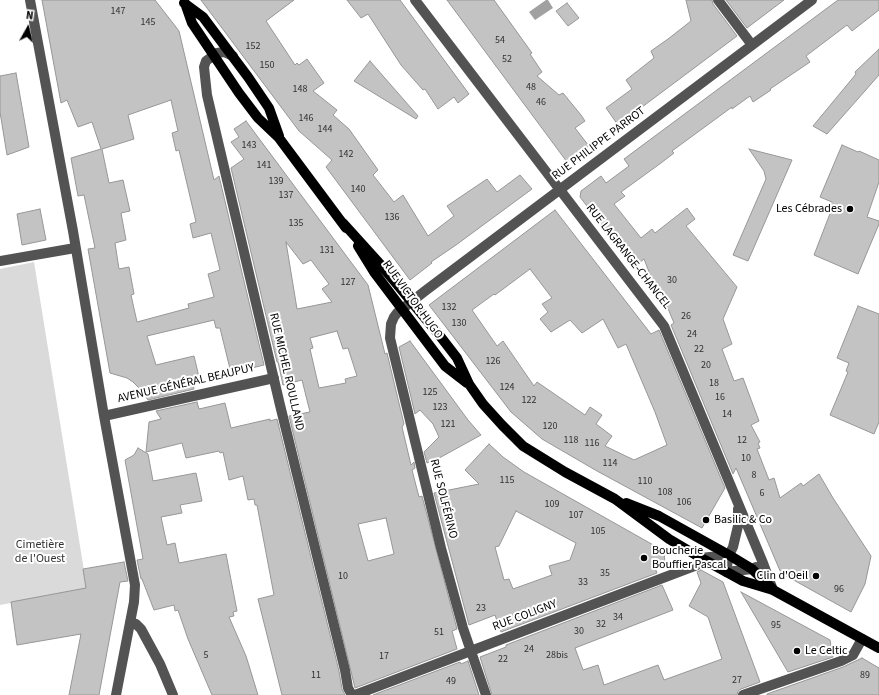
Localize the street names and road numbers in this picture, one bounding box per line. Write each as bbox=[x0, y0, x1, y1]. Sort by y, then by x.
street label: RUE PHILIPPE PARROT bbox=[550, 104, 648, 184]
street label: RUE LAGRANGE-CHANCEL bbox=[582, 202, 674, 312]
street label: RUE VICTOR HUGO bbox=[379, 258, 445, 342]
street label: RUE MICHEL ROULLAND bbox=[265, 312, 307, 432]
street label: AVENUE GÉNÉRAL BEAUPUY bbox=[116, 361, 256, 407]
street label: RUE SOLFÉRINO bbox=[426, 458, 460, 540]
street label: RUE COLIGNY bbox=[491, 597, 559, 635]

